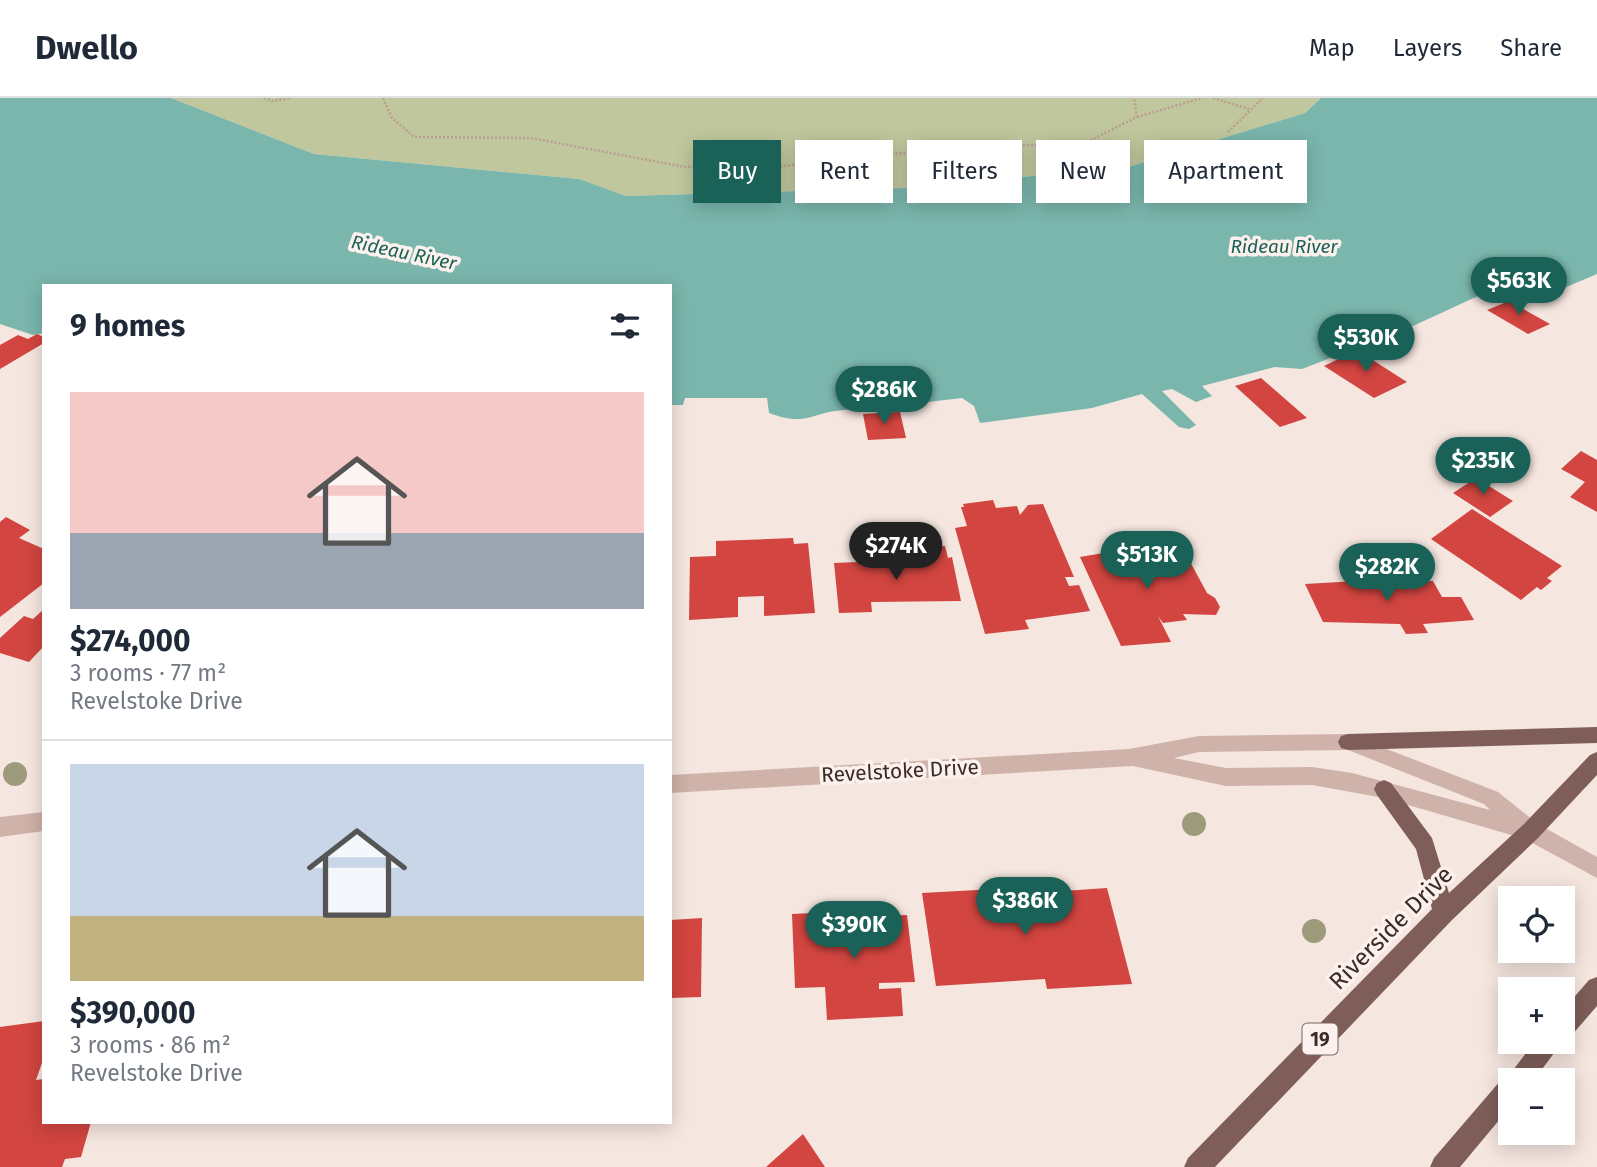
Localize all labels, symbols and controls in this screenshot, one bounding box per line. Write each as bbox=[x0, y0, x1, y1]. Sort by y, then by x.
text: Dwello bbox=[35, 28, 138, 68]
text: Map bbox=[1309, 34, 1355, 62]
text: Layers bbox=[1393, 34, 1462, 62]
text: Share bbox=[1500, 34, 1562, 62]
chip: Buy bbox=[693, 140, 781, 203]
chip: Rent bbox=[795, 140, 893, 203]
chip: Filters bbox=[907, 140, 1022, 203]
chip: New bbox=[1036, 140, 1130, 203]
chip: Apartment bbox=[1144, 140, 1307, 203]
water label: Rideau River bbox=[349, 230, 459, 275]
water label: Rideau River bbox=[1230, 235, 1338, 258]
pin: $563K bbox=[1470, 258, 1568, 317]
text: $563K bbox=[1487, 266, 1551, 294]
icon: filters bbox=[606, 307, 644, 345]
text: 9 homes bbox=[70, 308, 185, 344]
pin: $530K bbox=[1317, 314, 1415, 374]
text: $530K bbox=[1334, 323, 1398, 351]
pin: $286K bbox=[835, 366, 933, 426]
text: $286K bbox=[851, 375, 917, 403]
icon: home bbox=[294, 438, 420, 564]
pin: $235K bbox=[1434, 438, 1532, 497]
text: $235K bbox=[1451, 446, 1515, 474]
pin: $274K bbox=[847, 522, 945, 582]
text: $274K bbox=[865, 531, 927, 559]
pin: $513K bbox=[1098, 532, 1196, 591]
text: $513K bbox=[1117, 540, 1177, 568]
pin: $282K bbox=[1338, 544, 1436, 603]
text: $282K bbox=[1355, 552, 1419, 580]
text: $274,000 bbox=[70, 623, 191, 659]
text: 3 rooms · 77 m² bbox=[70, 659, 226, 687]
text: Revelstoke Drive bbox=[70, 687, 243, 715]
street label: Revelstoke Drive bbox=[821, 754, 979, 788]
icon: home bbox=[294, 810, 420, 936]
street label: Riverside Drive bbox=[1323, 860, 1459, 996]
pin: $386K bbox=[976, 878, 1074, 937]
text: $386K bbox=[992, 886, 1058, 914]
map controls bbox=[1498, 886, 1575, 1145]
button: locate bbox=[1498, 886, 1575, 963]
pin: $390K bbox=[805, 902, 903, 961]
text: $390K bbox=[821, 910, 887, 938]
button: + bbox=[1498, 977, 1575, 1054]
text: $390,000 bbox=[70, 995, 196, 1031]
road number: 19 bbox=[1302, 1023, 1338, 1054]
text: 3 rooms · 86 m² bbox=[70, 1031, 231, 1059]
text: Revelstoke Drive bbox=[70, 1059, 243, 1087]
button: − bbox=[1498, 1068, 1575, 1145]

